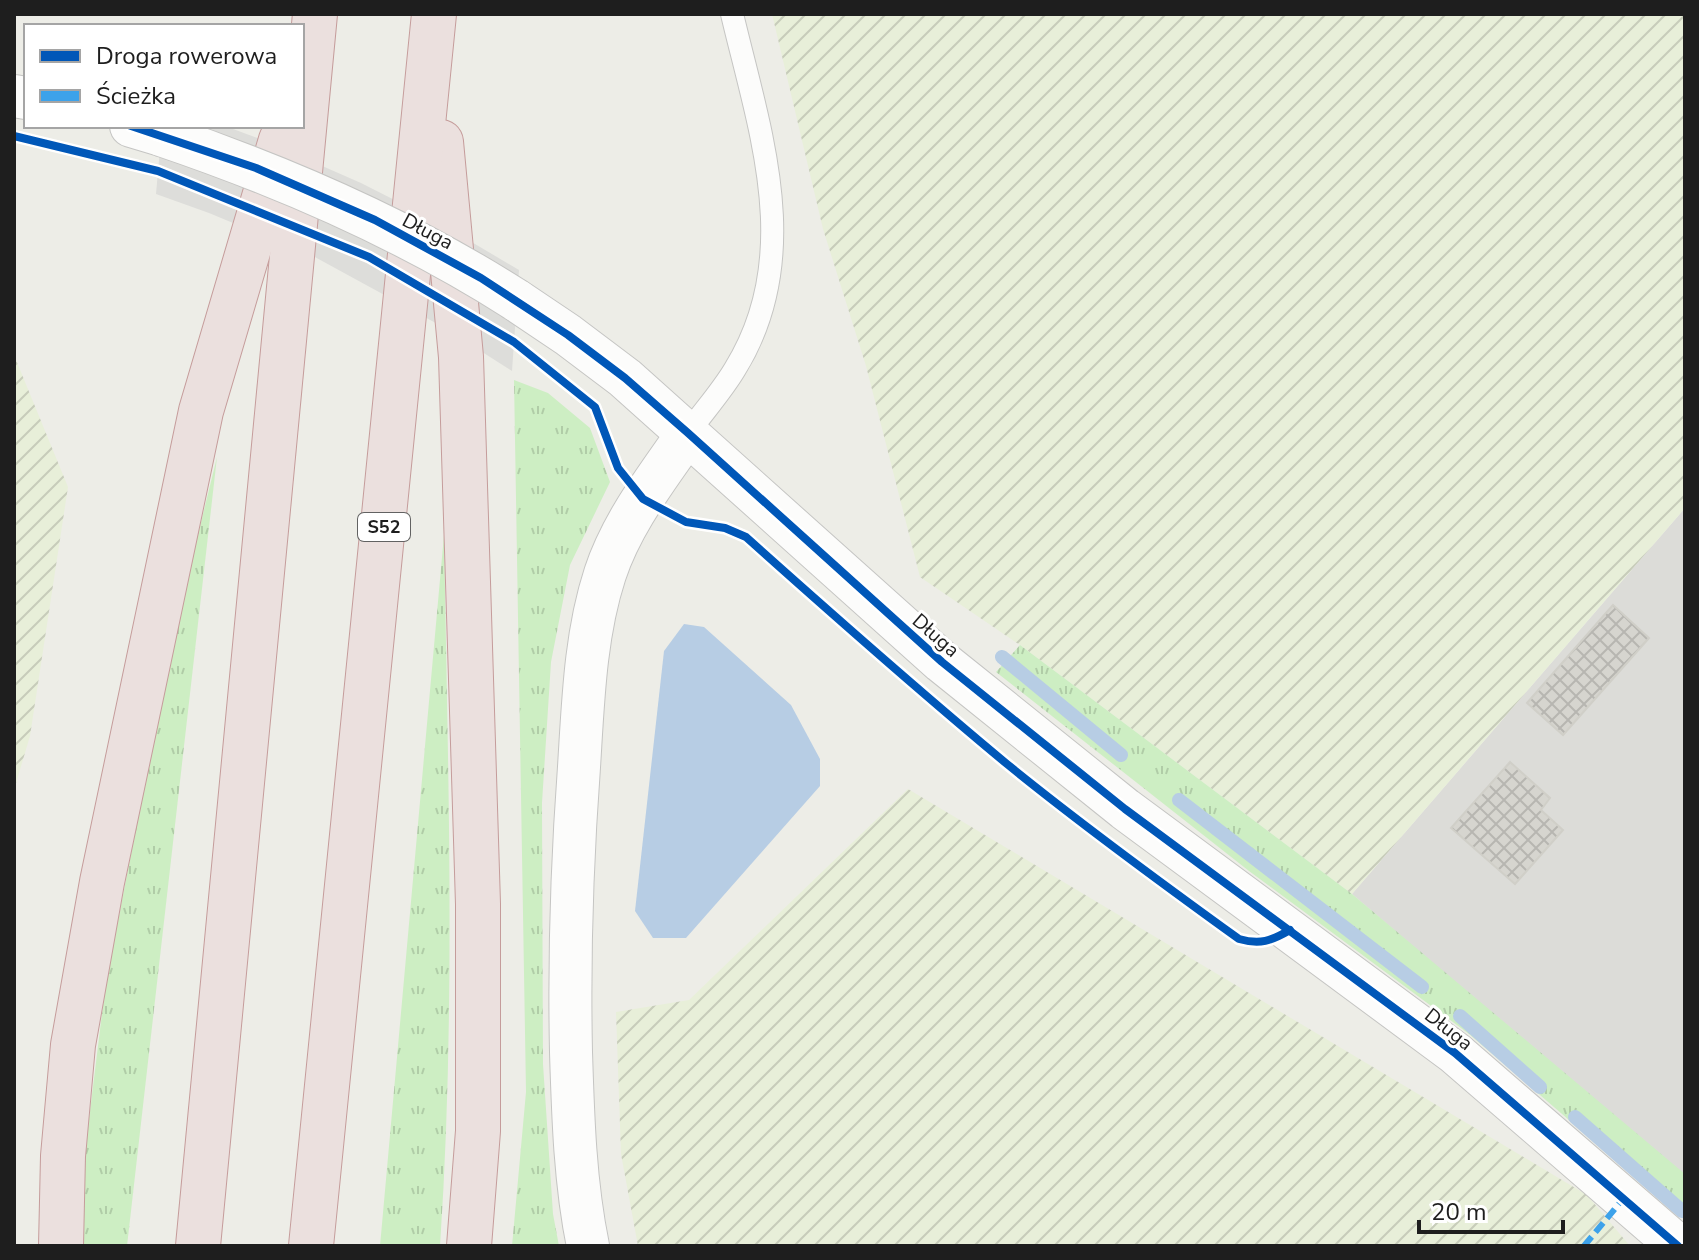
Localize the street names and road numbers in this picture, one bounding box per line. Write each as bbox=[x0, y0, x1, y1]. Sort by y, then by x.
street label: Długa bbox=[397, 207, 458, 256]
road number: S52 bbox=[358, 513, 410, 541]
street label: Długa bbox=[906, 607, 965, 663]
street label: Długa bbox=[1419, 1002, 1478, 1057]

